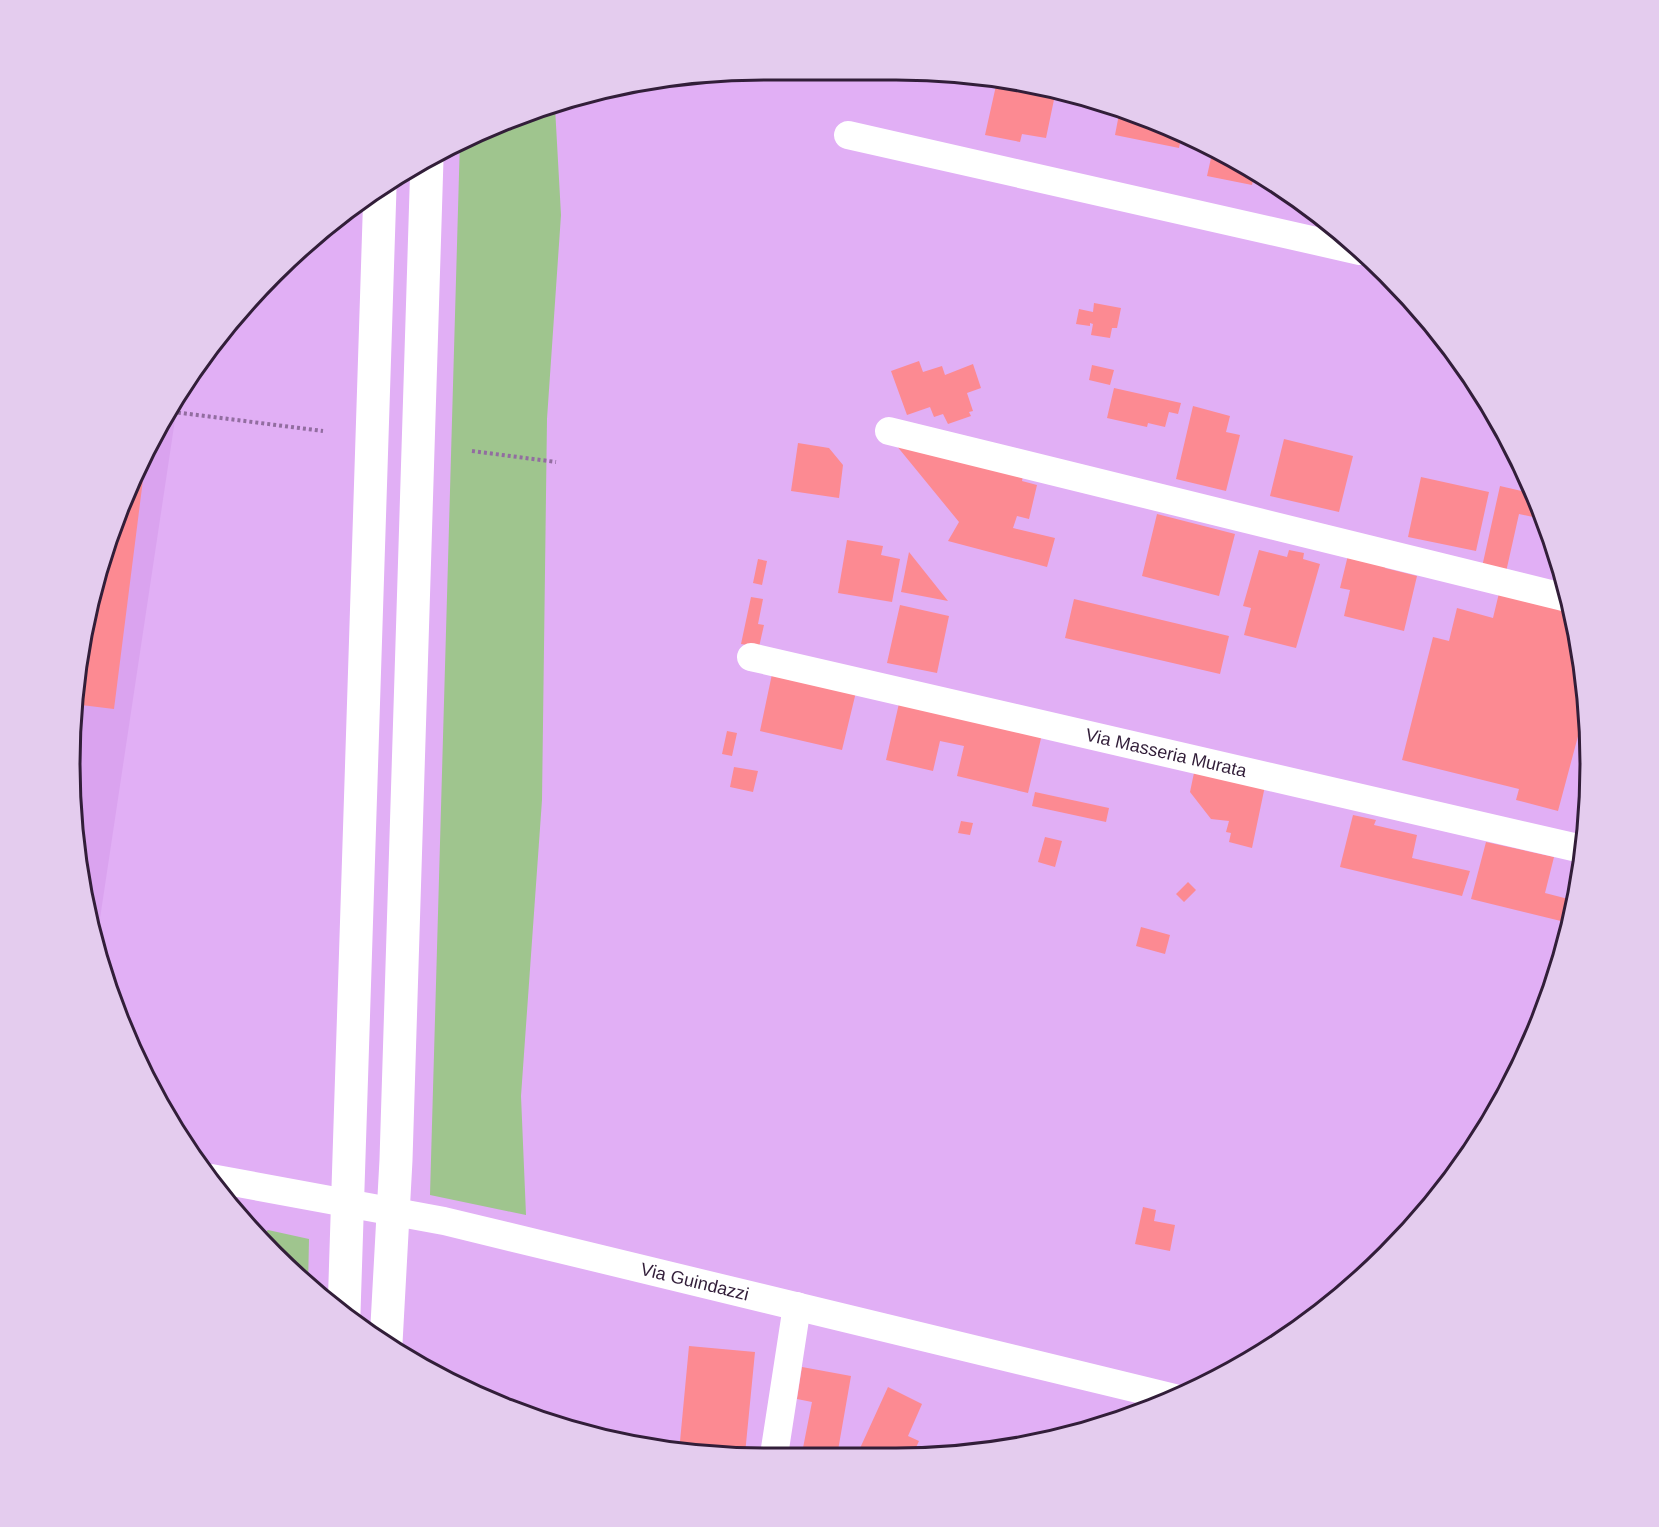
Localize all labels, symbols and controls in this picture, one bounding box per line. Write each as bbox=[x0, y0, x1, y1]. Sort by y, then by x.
street label: Via Masseria Murata bbox=[1084, 725, 1250, 781]
street label: Via Guindazzi bbox=[639, 1259, 751, 1304]

